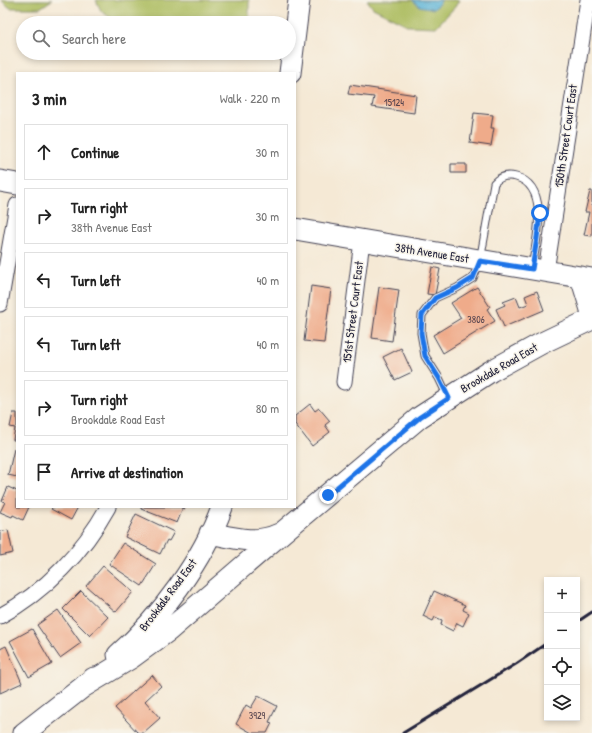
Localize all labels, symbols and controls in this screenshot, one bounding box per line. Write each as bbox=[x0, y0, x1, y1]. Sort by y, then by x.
search box bbox=[16, 16, 296, 60]
icon: search bbox=[30, 27, 52, 49]
text: Search here bbox=[62, 28, 126, 49]
street label: 150th Street Court East bbox=[550, 82, 581, 189]
text: 3 min bbox=[32, 87, 67, 110]
text: Walk · 220 m bbox=[220, 89, 280, 107]
house number: 15124 bbox=[384, 96, 404, 109]
icon: ahead bbox=[33, 141, 55, 163]
text: Continue bbox=[71, 142, 119, 163]
text: 30 m bbox=[256, 143, 279, 161]
text: Turn right bbox=[71, 197, 127, 218]
route start bbox=[531, 204, 549, 222]
icon: right bbox=[33, 205, 55, 227]
text: 30 m bbox=[256, 207, 279, 225]
text: 38th Avenue East bbox=[71, 218, 152, 236]
street label: 38th Avenue East bbox=[394, 238, 471, 267]
street label: 151st Street Court East bbox=[338, 259, 367, 364]
icon: left bbox=[33, 269, 55, 291]
text: Turn left bbox=[71, 270, 121, 291]
text: 40 m bbox=[256, 271, 279, 289]
house number: 3806 bbox=[467, 313, 485, 326]
icon: left bbox=[33, 333, 55, 355]
text: Turn left bbox=[71, 334, 121, 355]
text: 40 m bbox=[256, 335, 279, 353]
street label: Brookdale Road East bbox=[457, 338, 541, 397]
text: Turn right bbox=[71, 389, 127, 410]
icon: right bbox=[33, 397, 55, 419]
text: 80 m bbox=[256, 399, 279, 417]
text: Brookdale Road East bbox=[71, 410, 165, 428]
icon: arrive bbox=[33, 461, 55, 483]
text: Arrive at destination bbox=[71, 462, 183, 483]
route end bbox=[319, 486, 337, 504]
street label: Brookdale Road East bbox=[135, 554, 201, 634]
map controls bbox=[544, 577, 580, 721]
button: + bbox=[544, 577, 580, 613]
button: − bbox=[544, 613, 580, 649]
button: locate bbox=[544, 649, 580, 685]
button: layers bbox=[544, 685, 580, 721]
house number: 3929 bbox=[249, 709, 266, 722]

